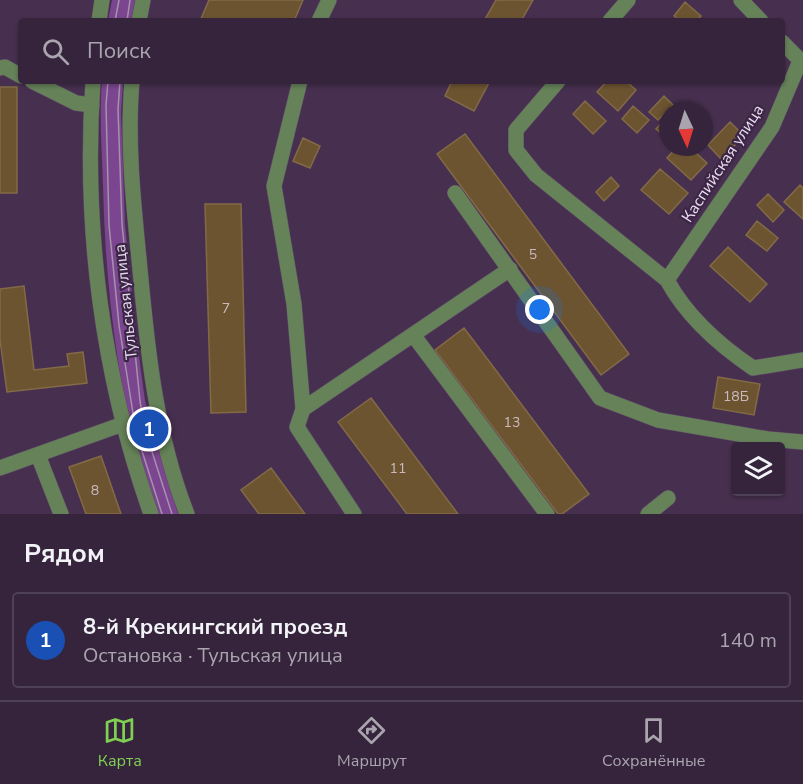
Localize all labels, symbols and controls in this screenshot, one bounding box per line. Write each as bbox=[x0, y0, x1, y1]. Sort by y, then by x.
search box bbox=[18, 18, 785, 84]
icon: search bbox=[39, 35, 72, 68]
text: Поиск bbox=[87, 36, 151, 66]
street label: Каспийская улица bbox=[676, 100, 769, 227]
north arrow bbox=[659, 102, 713, 156]
street label: Тульская улица bbox=[109, 243, 143, 361]
house number: 5 bbox=[529, 245, 537, 264]
your location bbox=[525, 295, 554, 324]
house number: 7 bbox=[222, 299, 230, 318]
house number: 18Б bbox=[723, 387, 749, 406]
pin: 1 bbox=[130, 406, 168, 452]
house number: 13 bbox=[504, 413, 520, 432]
map controls bbox=[731, 442, 785, 496]
button: layers bbox=[731, 442, 785, 496]
house number: 11 bbox=[390, 459, 406, 478]
house number: 8 bbox=[91, 481, 99, 500]
text: Рядом bbox=[24, 536, 105, 571]
text: 8-й Крекингский проезд bbox=[83, 612, 347, 642]
text: 1 bbox=[40, 627, 52, 654]
text: 140 m bbox=[719, 627, 777, 654]
text: Остановка · Тульская улица bbox=[83, 642, 343, 669]
tab: Карта bbox=[98, 714, 142, 772]
tab: Маршрут bbox=[337, 714, 407, 772]
tab: Сохранённые bbox=[602, 714, 705, 772]

